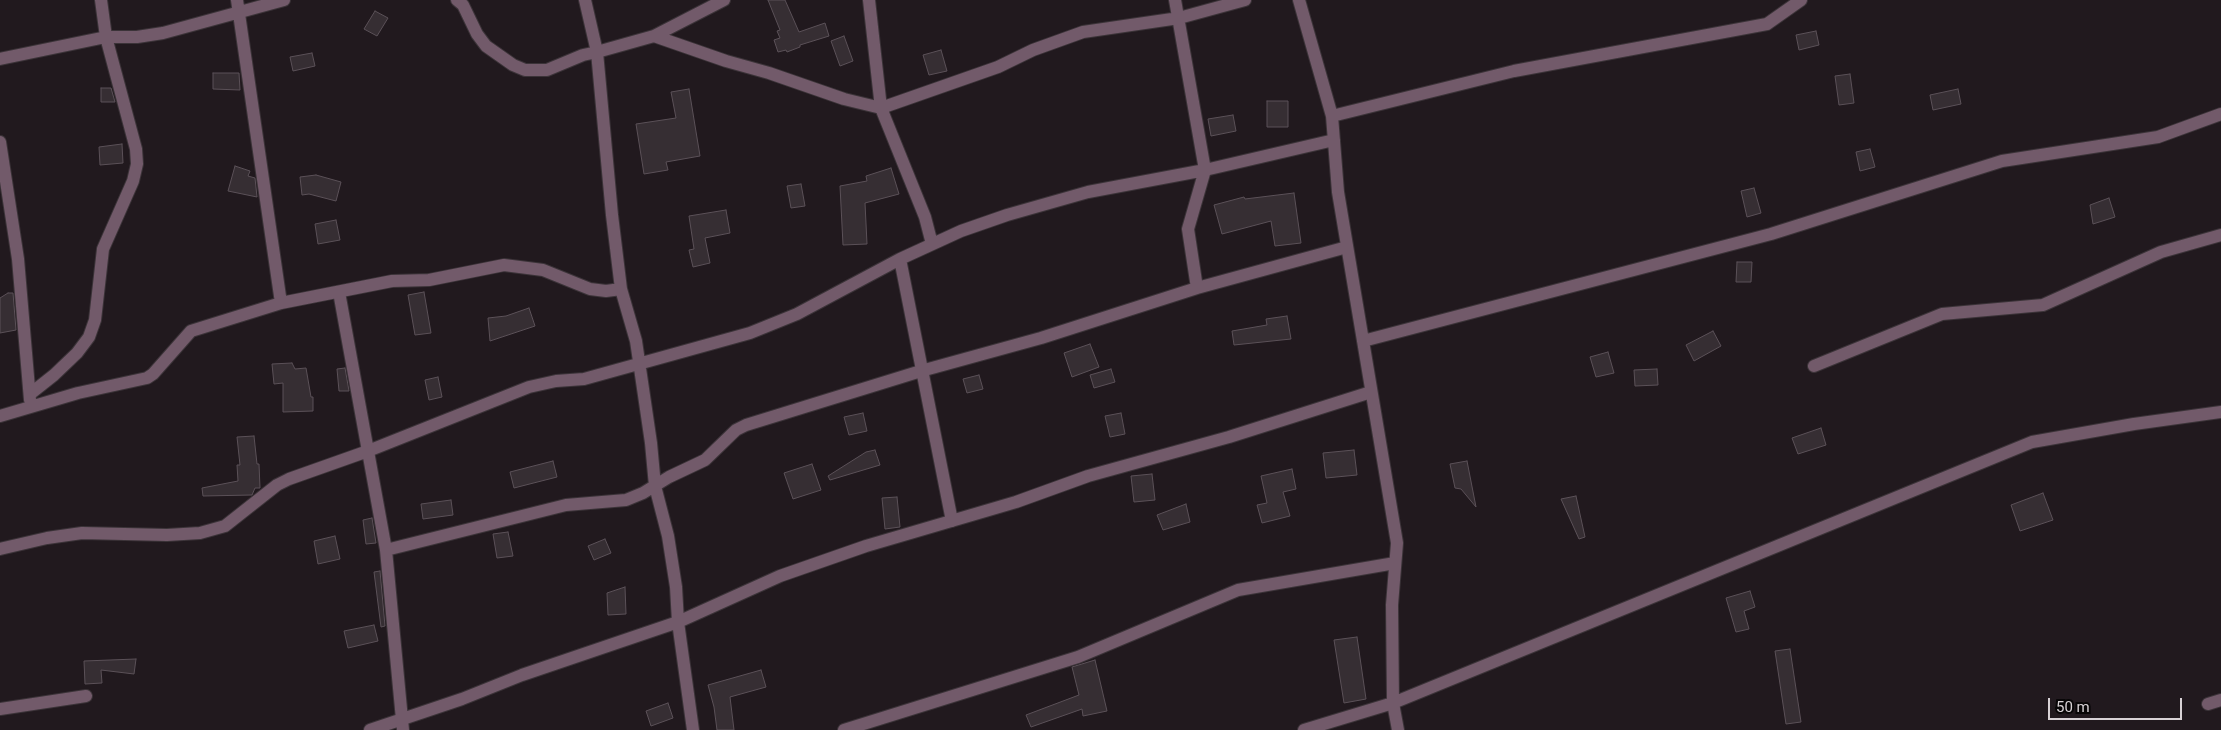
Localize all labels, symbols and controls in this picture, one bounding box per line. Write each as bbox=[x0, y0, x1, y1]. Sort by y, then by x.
scale bar bbox=[2051, 688, 2185, 720]
text: 50 m bbox=[2056, 698, 2090, 716]

